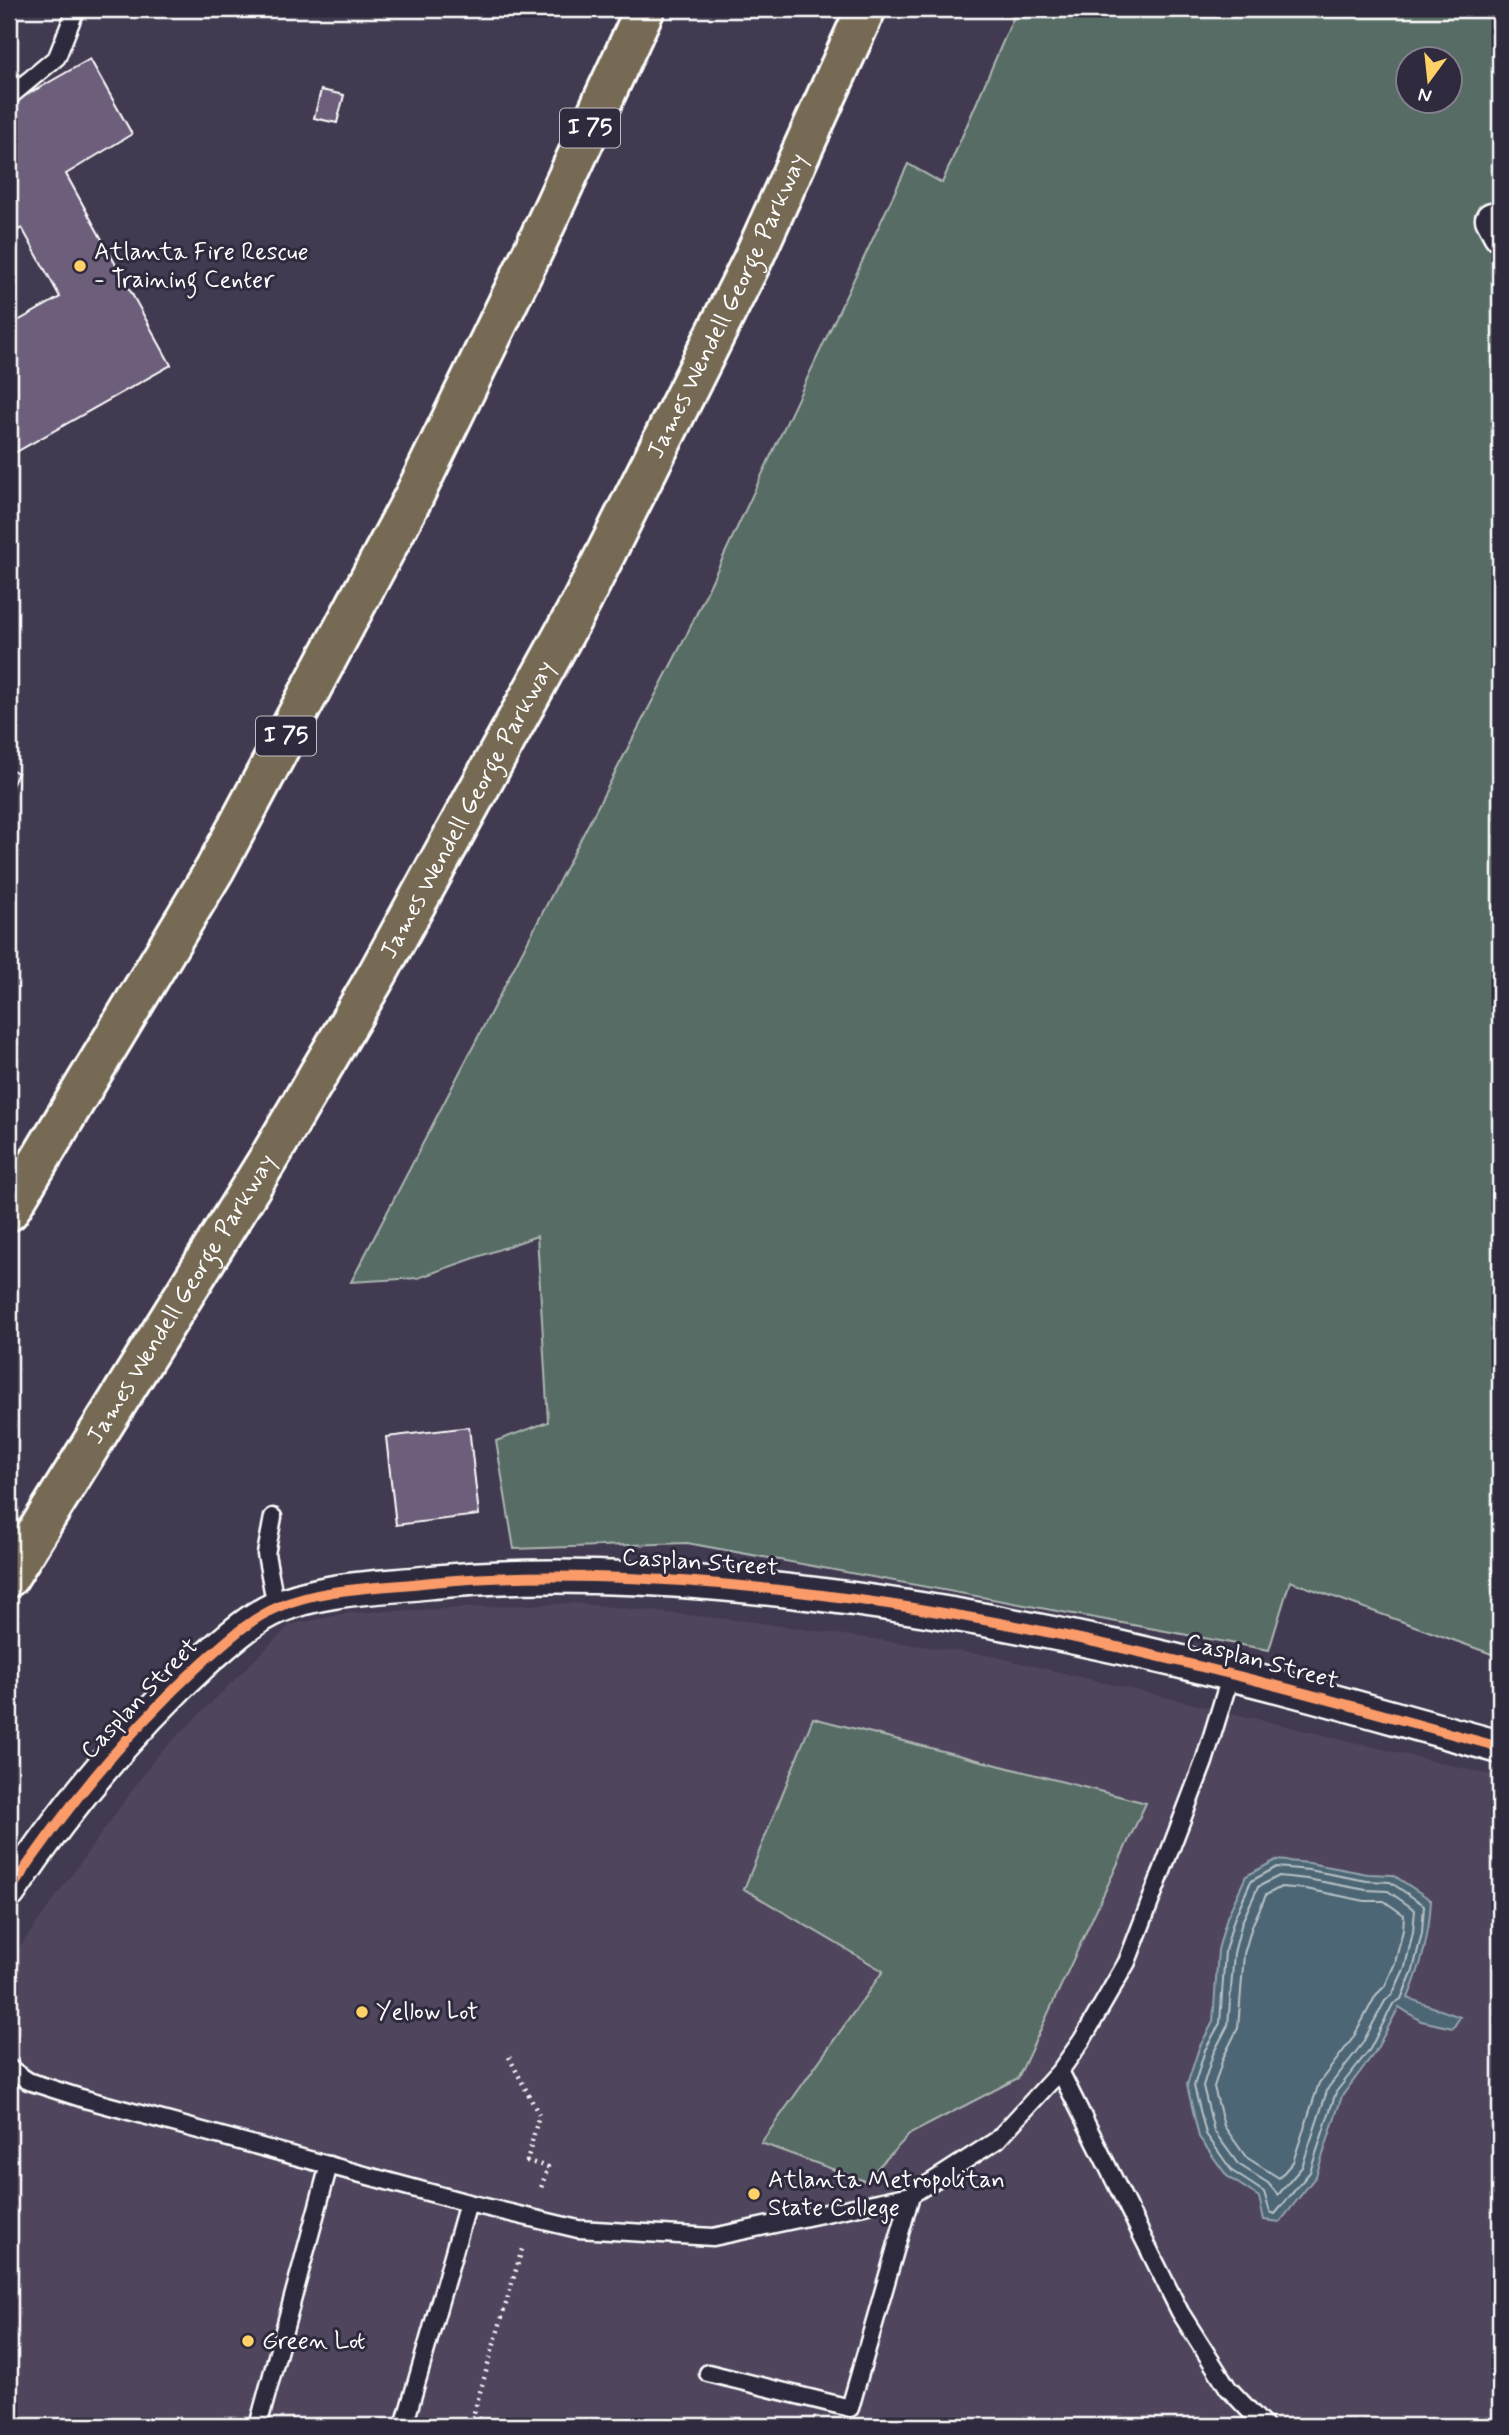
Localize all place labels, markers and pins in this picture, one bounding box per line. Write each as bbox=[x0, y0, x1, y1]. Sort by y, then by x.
place label: Atlanta Fire Rescue - Training Center bbox=[94, 237, 309, 299]
marker: Atlanta Fire Rescue - Training Center bbox=[72, 258, 88, 274]
place label: Yellow Lot bbox=[376, 1997, 478, 2028]
marker: Yellow Lot bbox=[354, 2004, 370, 2020]
place label: Atlanta Metropolitan State College bbox=[768, 2165, 1005, 2224]
marker: Atlanta Metropolitan State College bbox=[746, 2186, 762, 2202]
place label: Green Lot bbox=[262, 2326, 366, 2357]
marker: Green Lot bbox=[240, 2333, 256, 2349]

